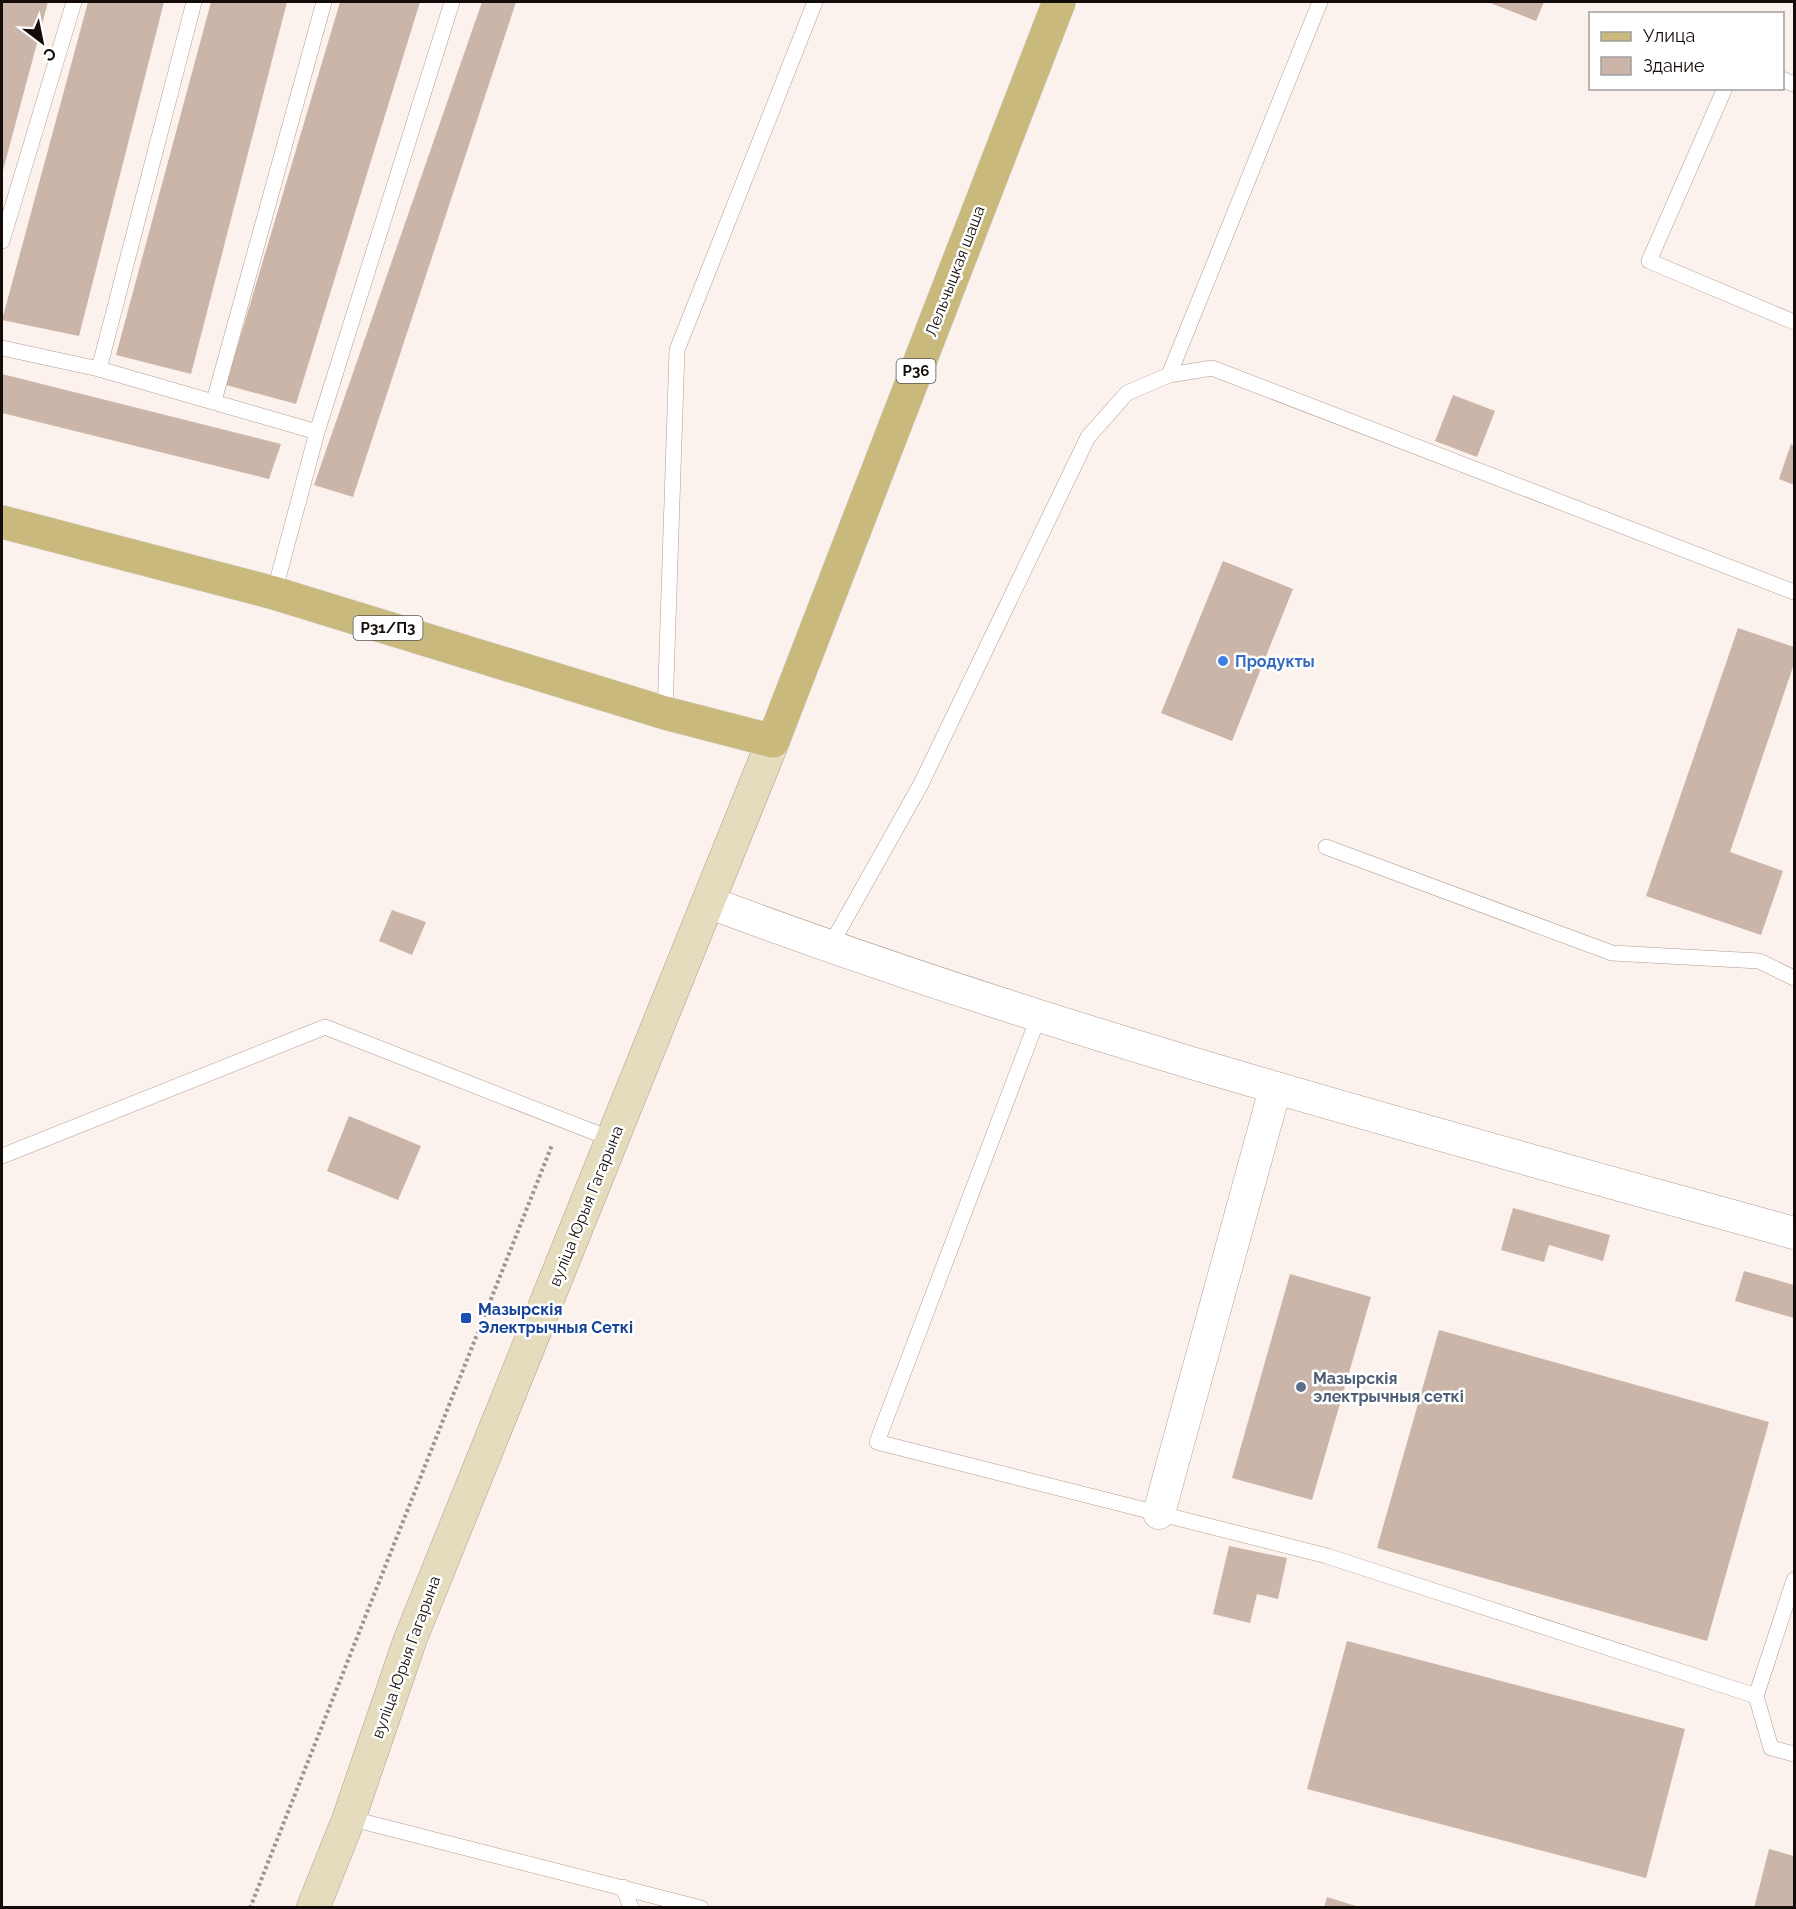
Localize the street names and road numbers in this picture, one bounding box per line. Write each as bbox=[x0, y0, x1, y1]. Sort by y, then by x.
street label: Лельчыцкая шаша bbox=[921, 203, 989, 339]
road number: Р36 bbox=[896, 359, 936, 383]
road number: Р31/П3 bbox=[354, 616, 422, 640]
street label: вуліца Юрыя Гагарына bbox=[545, 1123, 627, 1289]
street label: вуліца Юрыя Гагарына bbox=[368, 1573, 444, 1741]

